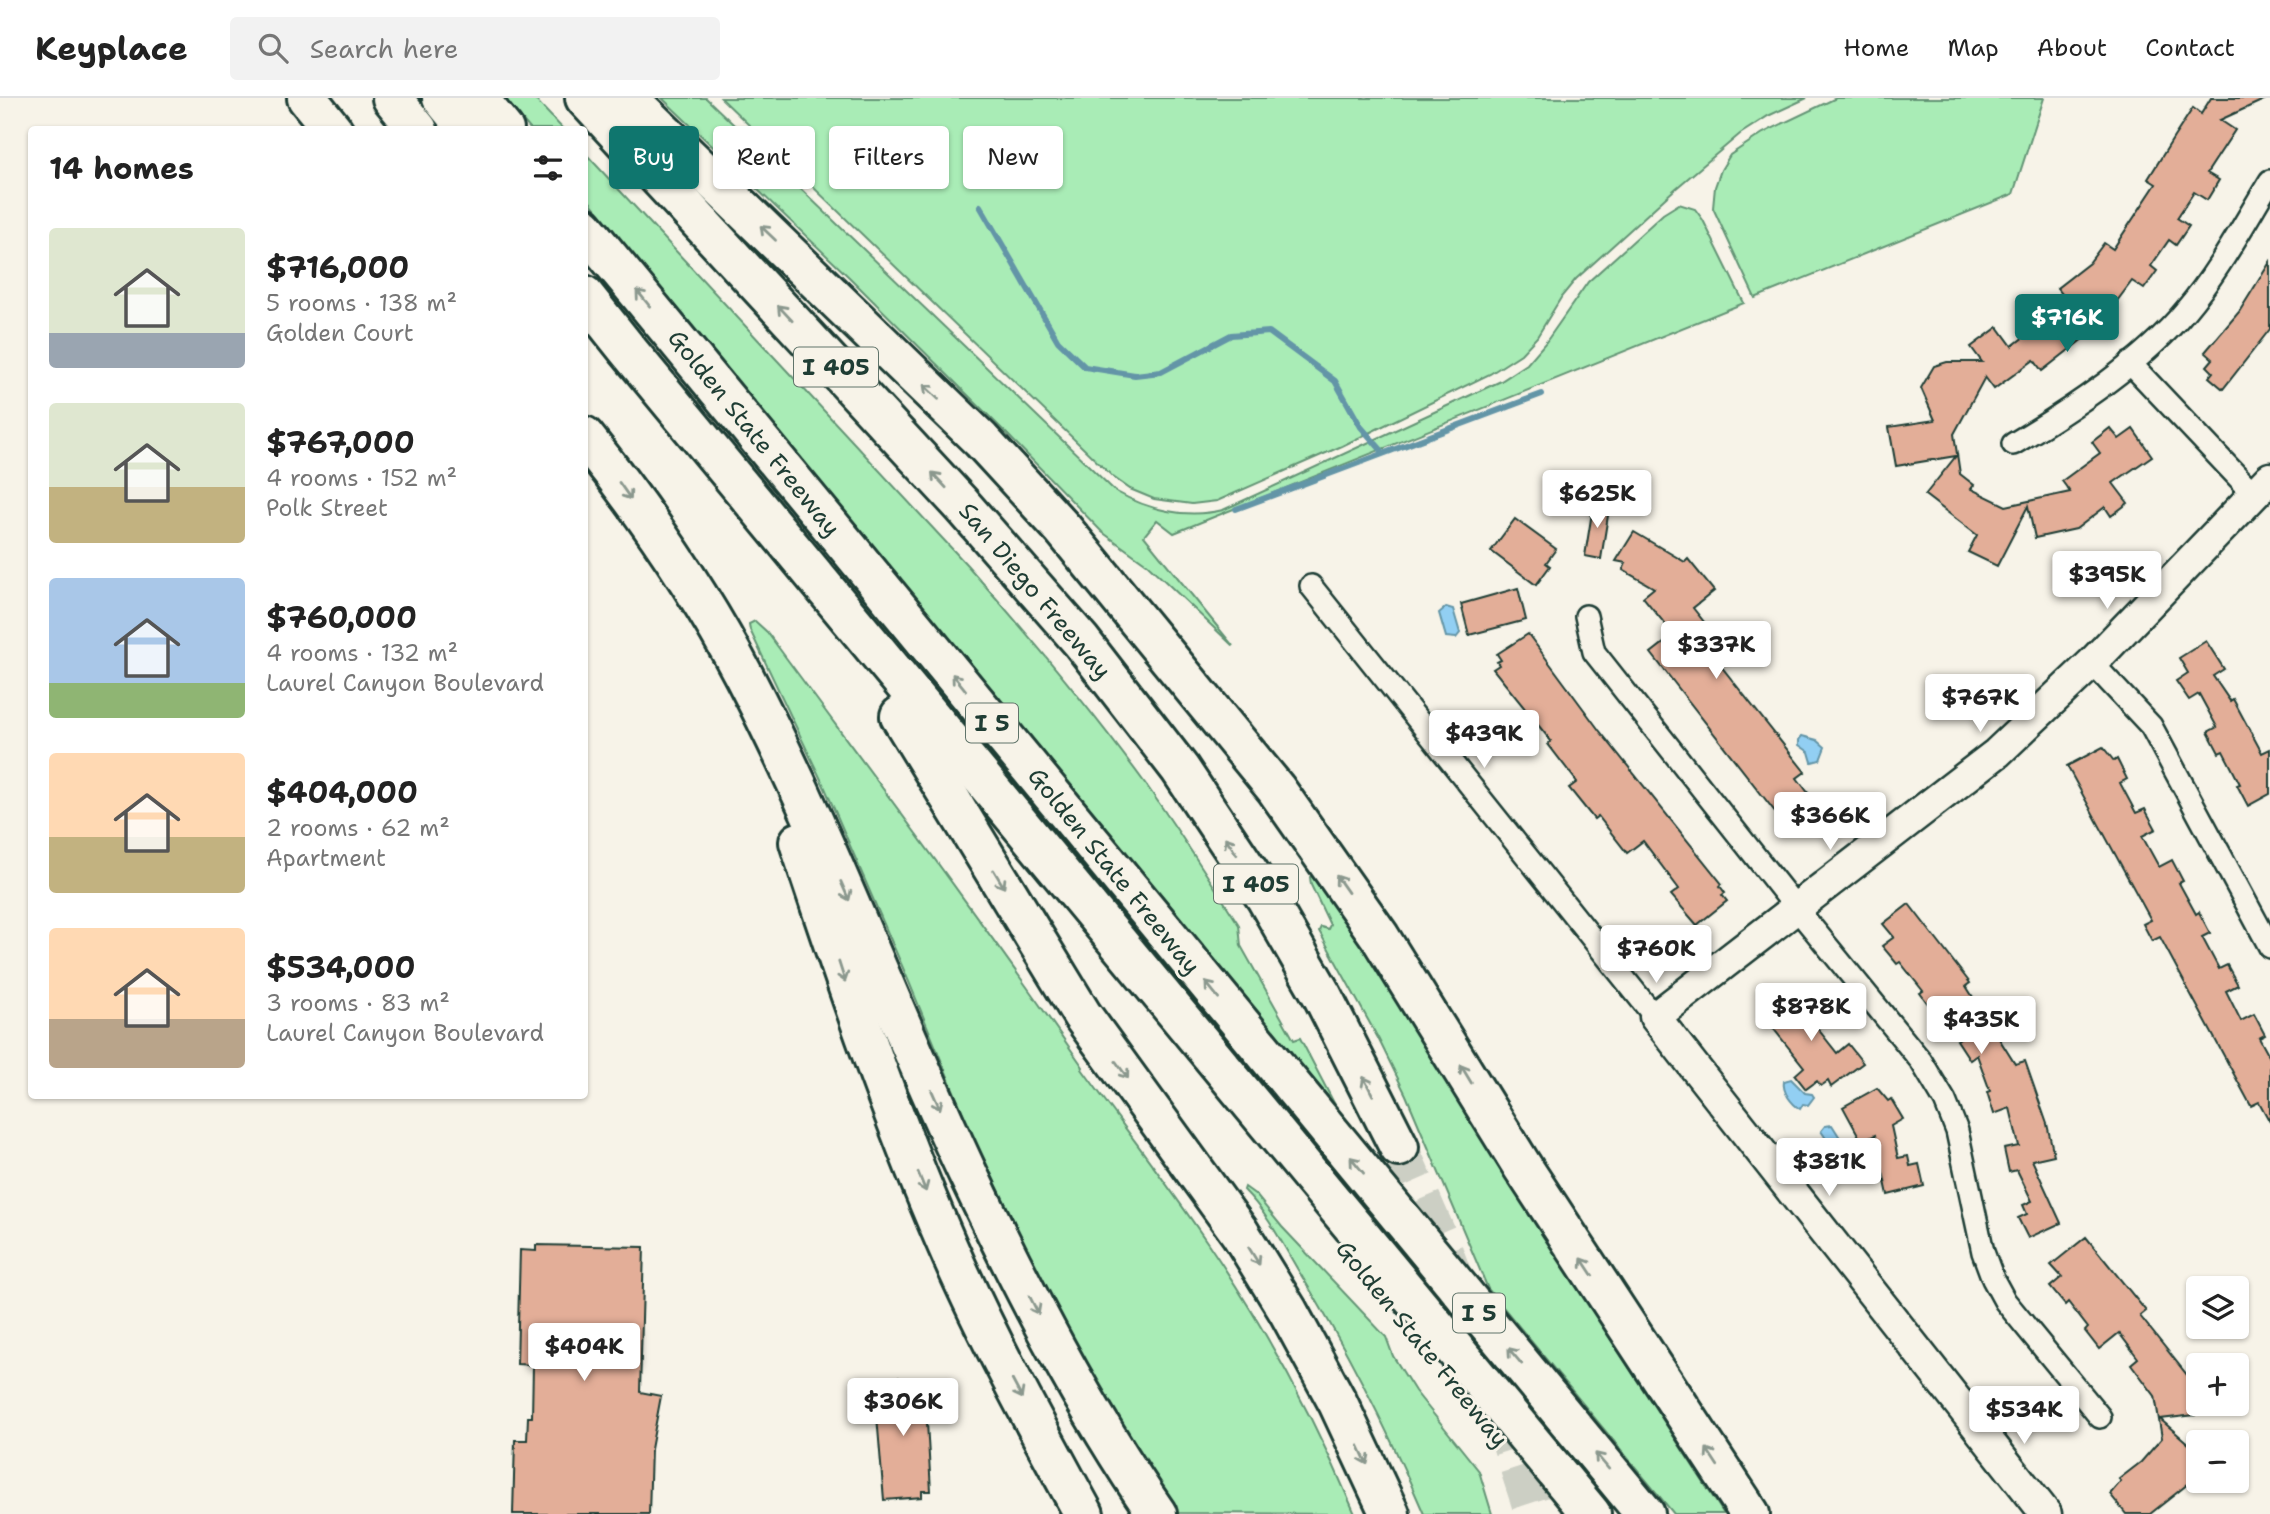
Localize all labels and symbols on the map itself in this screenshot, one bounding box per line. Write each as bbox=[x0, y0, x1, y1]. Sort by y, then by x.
one-way arrow bbox=[760, 225, 777, 242]
one-way arrow bbox=[635, 289, 650, 307]
pin: $716K bbox=[2018, 294, 2116, 354]
one-way arrow bbox=[776, 305, 793, 322]
street label: Golden State Freeway bbox=[660, 323, 848, 543]
road number: I 405 bbox=[794, 348, 878, 386]
one-way arrow bbox=[923, 383, 940, 400]
pin: $625K bbox=[1548, 470, 1646, 530]
one-way arrow bbox=[931, 471, 947, 489]
one-way arrow bbox=[618, 481, 632, 500]
street label: San Diego Freeway bbox=[952, 496, 1118, 686]
pin: $395K bbox=[2058, 552, 2156, 611]
pin: $337K bbox=[1667, 622, 1765, 681]
one-way arrow bbox=[951, 673, 966, 691]
pin: $767K bbox=[1931, 674, 2029, 734]
road number: I 5 bbox=[966, 704, 1018, 743]
pin: $439K bbox=[1435, 710, 1533, 770]
street label: Golden State Freeway bbox=[1020, 761, 1208, 981]
pin: $366K bbox=[1781, 792, 1879, 852]
one-way arrow bbox=[1224, 837, 1238, 856]
road number: I 405 bbox=[1214, 864, 1298, 904]
one-way arrow bbox=[992, 868, 1006, 888]
one-way arrow bbox=[1335, 875, 1349, 894]
one-way arrow bbox=[839, 880, 852, 902]
pin: $760K bbox=[1607, 926, 1705, 985]
one-way arrow bbox=[837, 960, 849, 982]
one-way arrow bbox=[1204, 981, 1220, 999]
pin: $878K bbox=[1762, 984, 1860, 1043]
pin: $435K bbox=[1932, 996, 2030, 1056]
one-way arrow bbox=[1115, 1060, 1129, 1079]
one-way arrow bbox=[1459, 1065, 1473, 1085]
one-way arrow bbox=[1360, 1076, 1374, 1097]
one-way arrow bbox=[930, 1089, 943, 1110]
pin: $381K bbox=[1780, 1138, 1878, 1198]
one-way arrow bbox=[1349, 1157, 1365, 1175]
one-way arrow bbox=[916, 1171, 929, 1192]
street label: Golden State Freeway bbox=[1328, 1234, 1516, 1454]
one-way arrow bbox=[1247, 1245, 1261, 1265]
one-way arrow bbox=[1580, 1258, 1595, 1277]
one-way arrow bbox=[1027, 1294, 1041, 1315]
road number: I 5 bbox=[1453, 1294, 1505, 1332]
pin: $404K bbox=[535, 1324, 633, 1383]
one-way arrow bbox=[1507, 1348, 1523, 1366]
pin: $306K bbox=[854, 1378, 952, 1438]
one-way arrow bbox=[1010, 1378, 1024, 1399]
pin: $534K bbox=[1975, 1386, 2073, 1446]
one-way arrow bbox=[1357, 1444, 1370, 1465]
one-way arrow bbox=[1705, 1448, 1719, 1467]
one-way arrow bbox=[1594, 1453, 1610, 1471]

